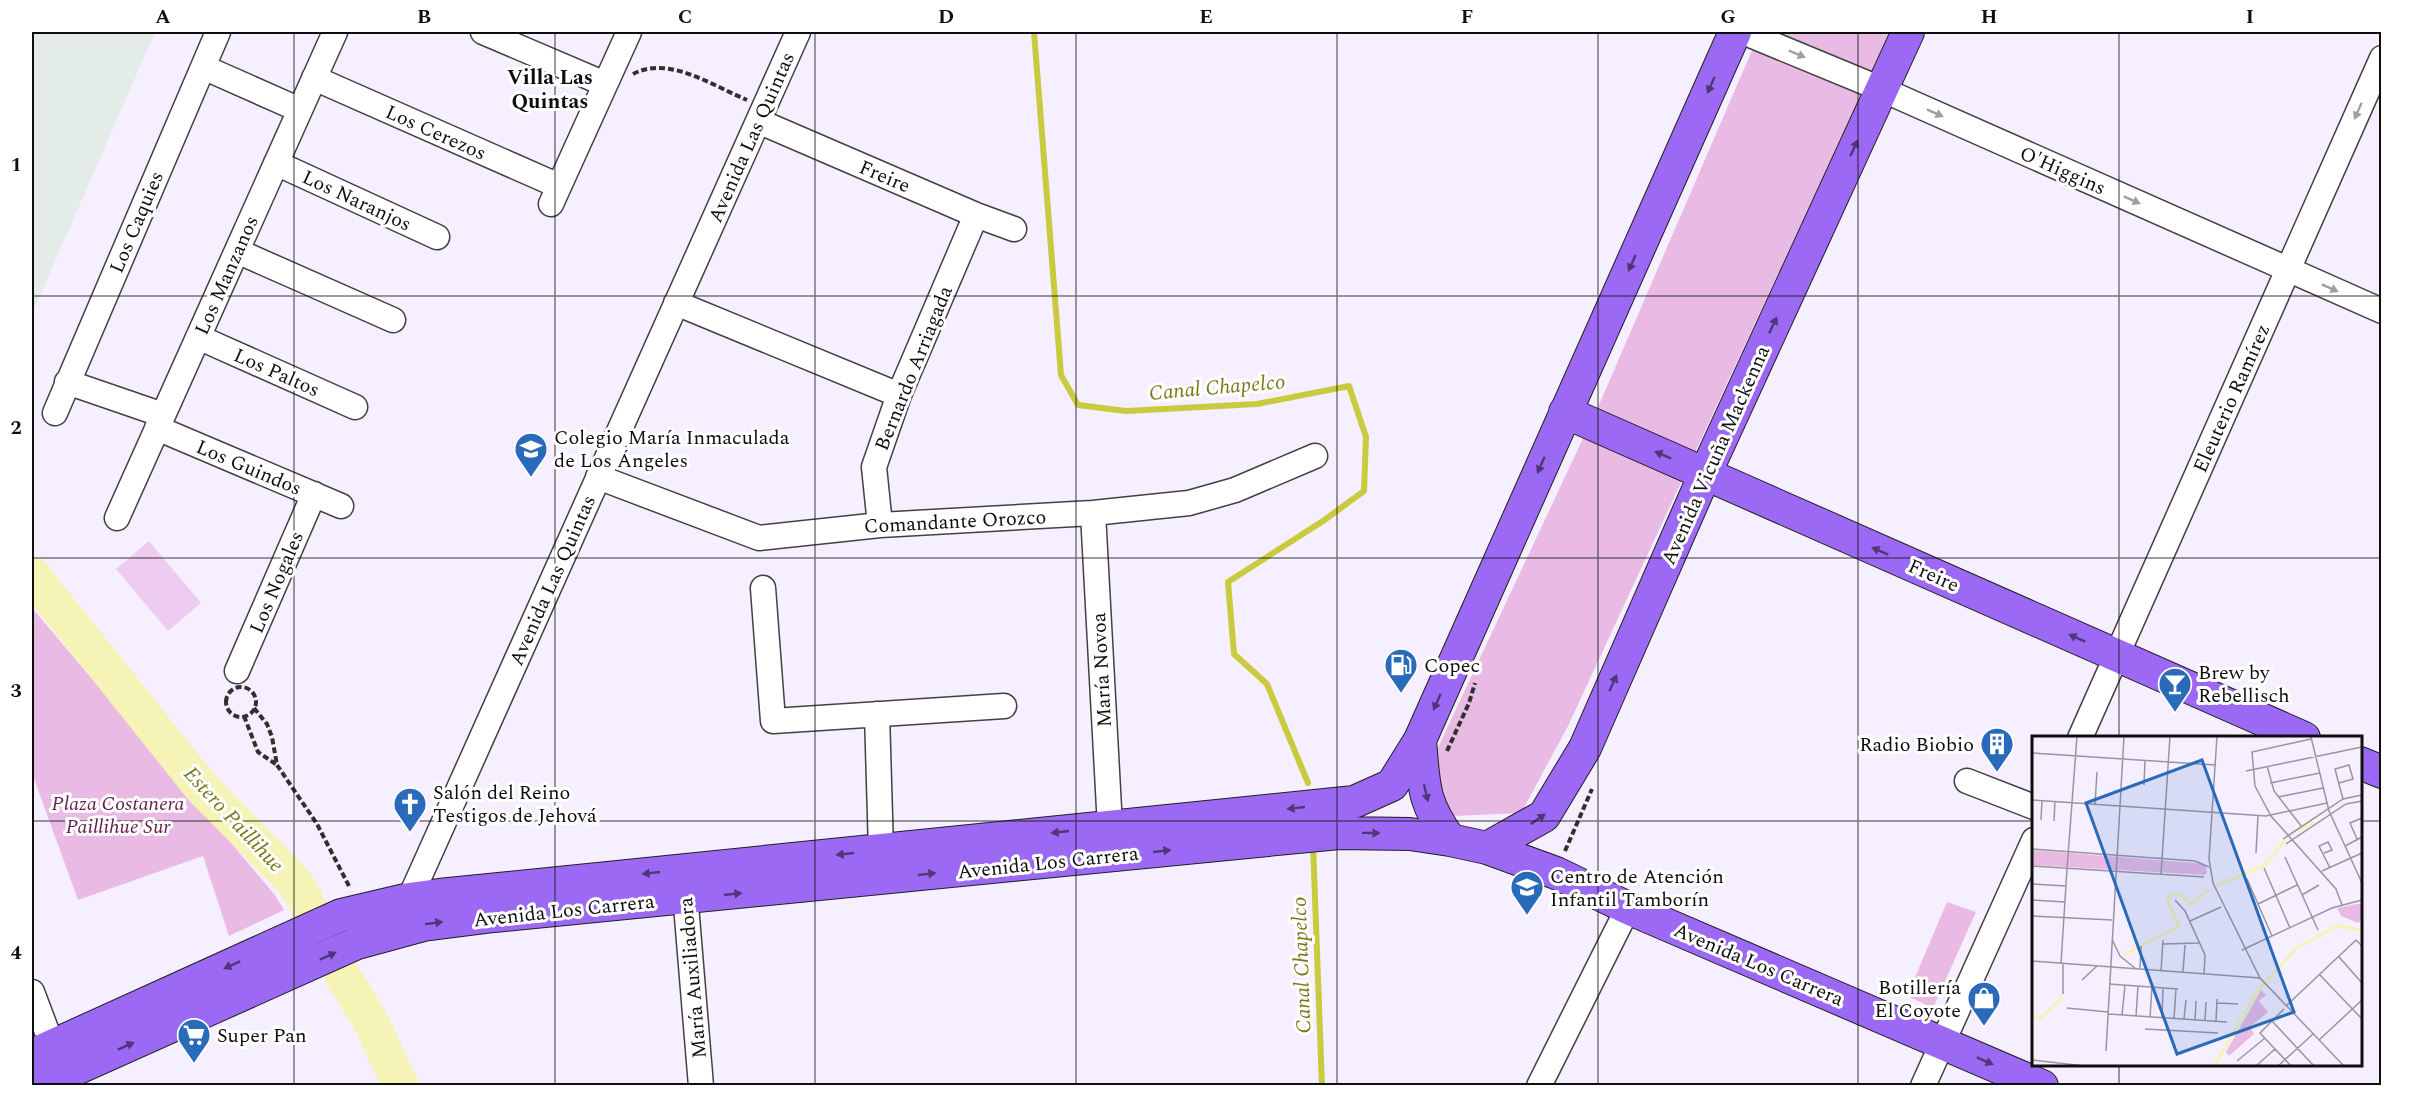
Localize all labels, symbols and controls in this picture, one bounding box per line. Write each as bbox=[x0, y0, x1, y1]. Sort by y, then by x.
text: A bbox=[155, 2, 171, 32]
text: B bbox=[417, 2, 431, 32]
text: C bbox=[678, 2, 692, 32]
text: D bbox=[938, 2, 954, 32]
text: E bbox=[1199, 2, 1213, 32]
text: F bbox=[1461, 2, 1473, 32]
text: G bbox=[1720, 2, 1736, 32]
text: H bbox=[1981, 2, 1997, 32]
text: I bbox=[2246, 2, 2254, 32]
street label: Avenida Las Quintas bbox=[701, 47, 803, 228]
one-way arrow bbox=[1789, 49, 1807, 59]
district label: Villa Las Quintas bbox=[507, 62, 593, 118]
one-way arrow bbox=[1706, 76, 1715, 94]
street label: Los Cerezos bbox=[380, 97, 491, 169]
one-way arrow bbox=[2353, 103, 2363, 121]
one-way arrow bbox=[1926, 108, 1944, 118]
one-way arrow bbox=[1850, 139, 1859, 156]
street label: O'Higgins bbox=[2015, 139, 2111, 203]
text: 1 bbox=[10, 150, 22, 180]
street label: Freire bbox=[854, 153, 915, 201]
street label: Los Naranjos bbox=[297, 162, 416, 239]
street label: Los Caquies bbox=[102, 167, 172, 278]
one-way arrow bbox=[2124, 196, 2141, 205]
street label: Los Manzanos bbox=[187, 211, 267, 340]
one-way arrow bbox=[1626, 254, 1636, 272]
street label: Bernardo Arriagada bbox=[867, 281, 961, 455]
one-way arrow bbox=[2321, 283, 2339, 293]
one-way arrow bbox=[1768, 316, 1778, 334]
street label: Eleuterio Ramírez bbox=[2186, 319, 2278, 478]
street label: Los Paltos bbox=[229, 341, 325, 405]
street label: Avenida Vicuña Mackenna bbox=[1654, 341, 1778, 570]
water label: Canal Chapelco bbox=[1148, 366, 1287, 410]
text: 2 bbox=[10, 413, 22, 443]
place label: Colegio María Inmaculada de Los Ángeles bbox=[554, 423, 790, 476]
school or university icon: Colegio María Inmaculada de Los Ángeles bbox=[513, 431, 549, 478]
street label: Los Guindos bbox=[191, 432, 306, 504]
one-way arrow bbox=[1653, 450, 1671, 460]
one-way arrow bbox=[1537, 457, 1546, 474]
street label: Avenida Las Quintas bbox=[502, 490, 604, 671]
street label: Comandante Orozco bbox=[863, 502, 1047, 542]
street label: Los Nogales bbox=[242, 527, 312, 638]
one-way arrow bbox=[1871, 546, 1888, 555]
street label: Freire bbox=[1903, 551, 1964, 600]
street label: María Novoa bbox=[1084, 612, 1120, 728]
one-way arrow bbox=[2069, 633, 2086, 642]
fuel station icon: Copec bbox=[1383, 647, 1419, 694]
place label: Copec bbox=[1424, 651, 1480, 681]
place label: Brew by Rebellisch bbox=[2198, 658, 2290, 711]
bar icon: Brew by Rebellisch bbox=[2157, 666, 2193, 713]
one-way arrow bbox=[1609, 675, 1618, 692]
text: 3 bbox=[10, 676, 22, 706]
one-way arrow bbox=[1433, 693, 1442, 710]
building icon: Radio Biobio bbox=[1979, 726, 2015, 773]
place label: Radio Biobio bbox=[1859, 730, 1974, 760]
inset map bbox=[2032, 736, 2362, 1066]
water label: Estero Paillihue bbox=[175, 759, 291, 880]
place label: Salón del Reino Testigos de Jehová bbox=[433, 778, 597, 831]
one-way arrow bbox=[1421, 784, 1431, 802]
church icon: Salón del Reino Testigos de Jehová bbox=[392, 786, 428, 833]
park label: Plaza Costanera Paillihue Sur bbox=[52, 789, 184, 842]
one-way arrow bbox=[1286, 803, 1305, 813]
one-way arrow bbox=[1529, 813, 1545, 825]
one-way arrow bbox=[1050, 827, 1069, 837]
one-way arrow bbox=[1362, 828, 1381, 838]
street label: Avenida Los Carrera bbox=[956, 839, 1140, 887]
one-way arrow bbox=[1152, 846, 1171, 855]
one-way arrow bbox=[835, 849, 854, 858]
place label: Centro de Atención Infantil Tamborín bbox=[1550, 862, 1724, 915]
one-way arrow bbox=[641, 868, 660, 878]
one-way arrow bbox=[917, 869, 936, 879]
school or university icon: Centro de Atención Infantil Tamborín bbox=[1509, 869, 1545, 916]
street label: Avenida Los Carrera bbox=[472, 887, 656, 935]
one-way arrow bbox=[723, 889, 742, 899]
street label: María Auxiliadora bbox=[671, 896, 715, 1060]
water label: Canal Chapelco bbox=[1284, 896, 1320, 1034]
street label: Avenida Los Carrera bbox=[1669, 916, 1848, 1014]
one-way arrow bbox=[425, 919, 444, 928]
text: 4 bbox=[10, 938, 22, 968]
one-way arrow bbox=[320, 951, 338, 961]
one-way arrow bbox=[223, 960, 240, 969]
place label: Botillería El Coyote bbox=[1875, 973, 1961, 1026]
shop icon: Botillería El Coyote bbox=[1966, 980, 2002, 1027]
supermarket icon: Super Pan bbox=[176, 1017, 212, 1064]
place label: Super Pan bbox=[217, 1021, 307, 1051]
one-way arrow bbox=[117, 1041, 135, 1050]
one-way arrow bbox=[1977, 1056, 1995, 1066]

